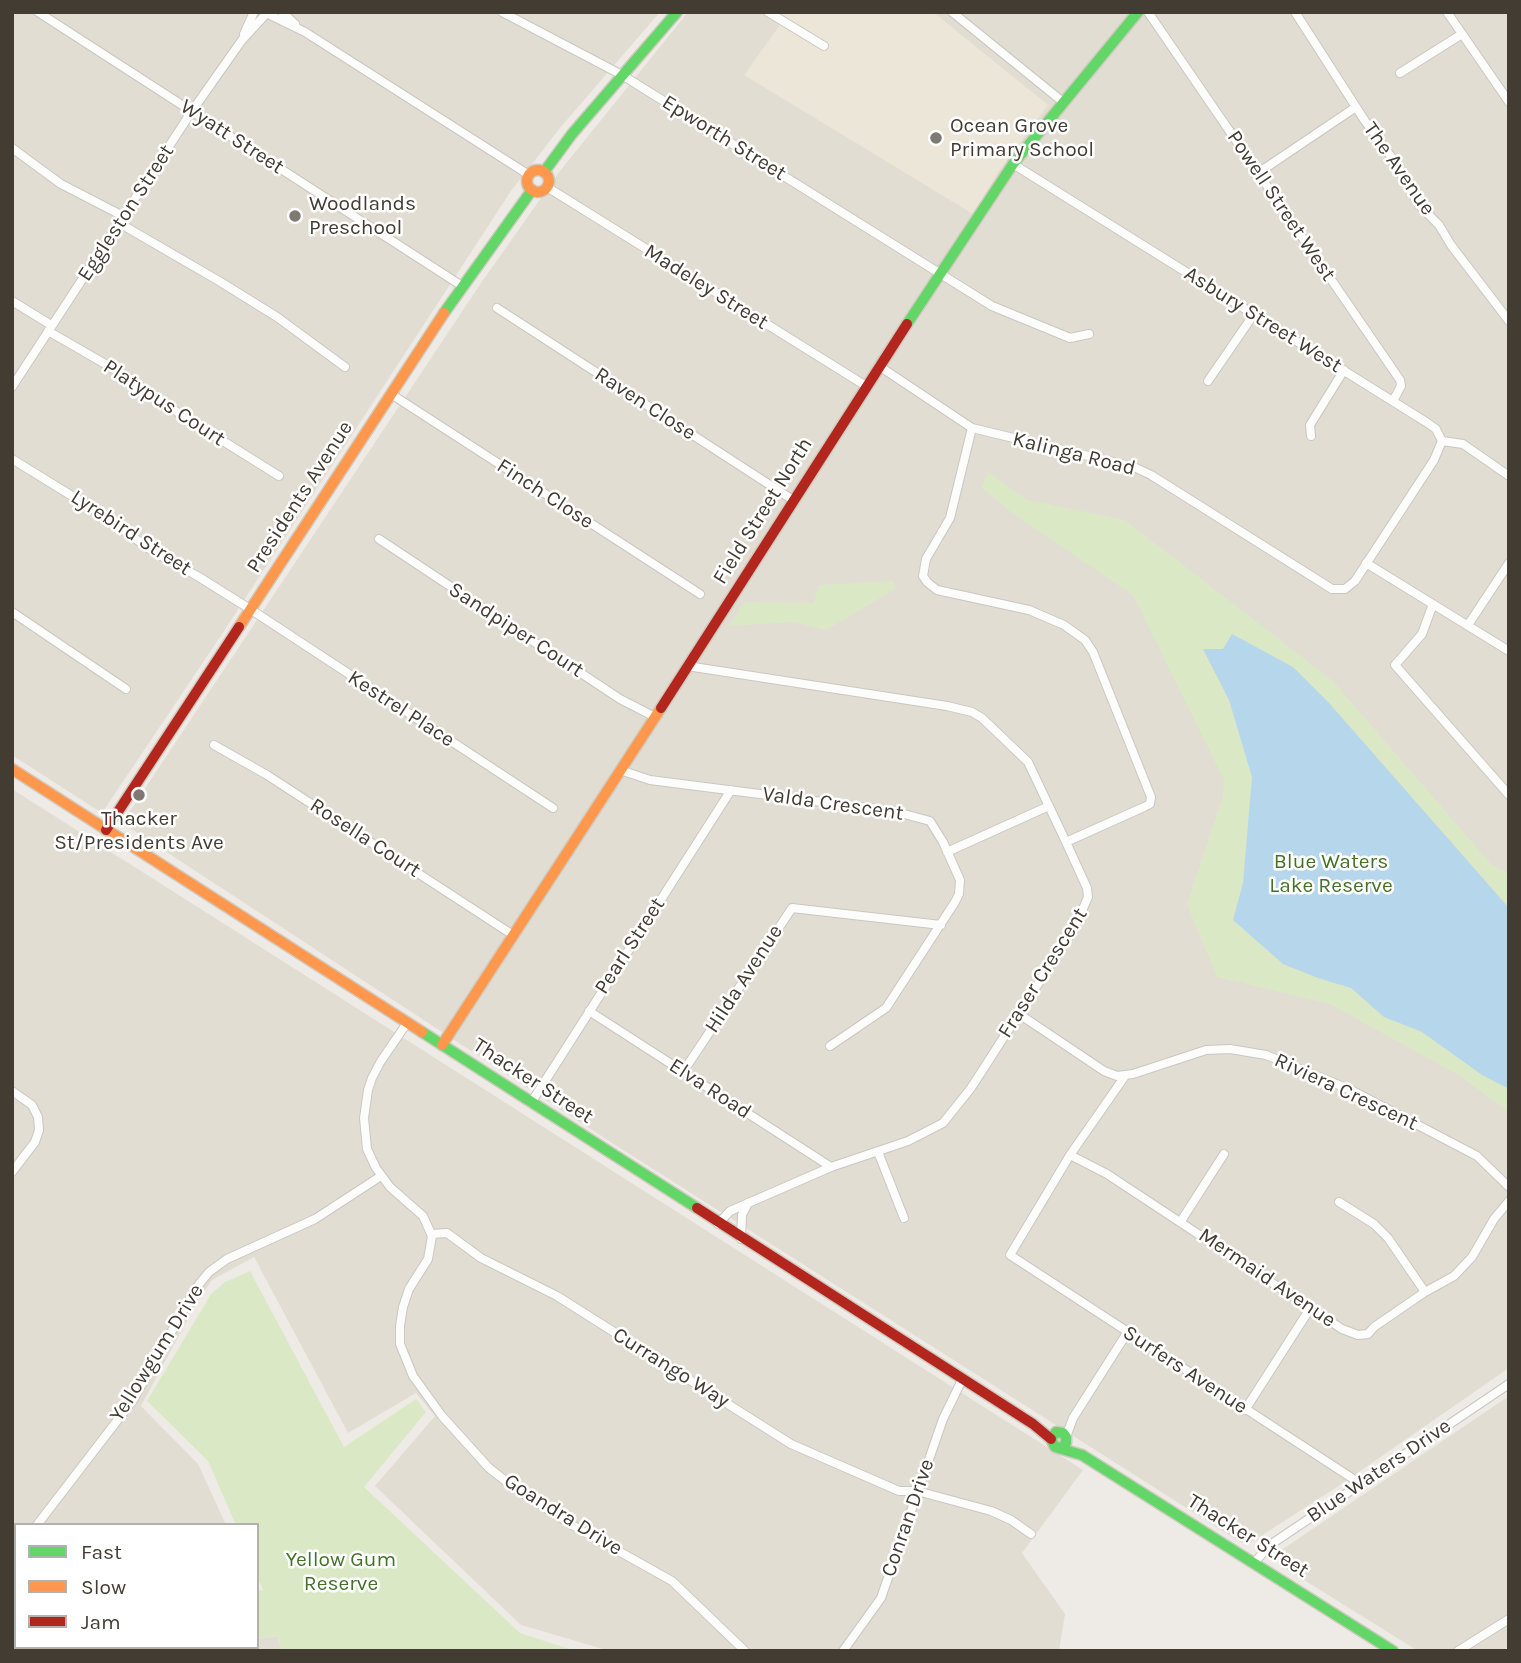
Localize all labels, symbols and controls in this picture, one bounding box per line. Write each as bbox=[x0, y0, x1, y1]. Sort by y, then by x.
street label: Epworth Street bbox=[657, 90, 791, 186]
street label: Wyatt Street bbox=[175, 94, 289, 180]
place label: Ocean Grove Primary School bbox=[950, 113, 1094, 163]
street label: The Avenue bbox=[1358, 118, 1440, 220]
street label: Powell Street West bbox=[1221, 126, 1341, 286]
marker: Ocean Grove Primary School bbox=[928, 130, 944, 146]
street label: Eggleston Street bbox=[72, 140, 180, 286]
place label: Woodlands Preschool bbox=[309, 191, 416, 241]
marker: Woodlands Preschool bbox=[287, 208, 303, 224]
street label: Madeley Street bbox=[639, 239, 773, 335]
street label: Asbury Street West bbox=[1180, 261, 1346, 379]
street label: Platypus Court bbox=[98, 354, 230, 452]
street label: Raven Close bbox=[590, 362, 700, 446]
street label: Presidents Avenue bbox=[241, 416, 359, 578]
street label: Kalinga Road bbox=[1010, 427, 1138, 481]
street label: Field Street North bbox=[708, 433, 818, 589]
street label: Finch Close bbox=[492, 453, 598, 535]
street label: Lyrebird Street bbox=[66, 485, 196, 581]
street label: Sandpiper Court bbox=[444, 577, 588, 683]
street label: Kestrel Place bbox=[343, 665, 459, 753]
street label: Valda Crescent bbox=[761, 782, 905, 826]
marker: Thacker St/Presidents Ave bbox=[131, 787, 147, 803]
street label: Rosella Court bbox=[305, 793, 425, 883]
place label: Thacker St/Presidents Ave bbox=[54, 806, 224, 856]
park label: Blue Waters Lake Reserve bbox=[1269, 849, 1393, 899]
street label: Pearl Street bbox=[589, 893, 671, 999]
street label: Fraser Crescent bbox=[993, 903, 1093, 1043]
street label: Hilda Avenue bbox=[700, 920, 788, 1038]
street label: Thacker Street bbox=[468, 1033, 598, 1129]
street label: Riviera Crescent bbox=[1270, 1048, 1422, 1136]
street label: Elva Road bbox=[664, 1053, 756, 1125]
street label: Mermaid Avenue bbox=[1194, 1223, 1340, 1333]
street label: Yellowgum Drive bbox=[105, 1279, 209, 1427]
street label: Surfers Avenue bbox=[1118, 1320, 1252, 1420]
street label: Currango Way bbox=[608, 1322, 734, 1414]
street label: Blue Waters Drive bbox=[1302, 1413, 1456, 1529]
street label: Conran Drive bbox=[876, 1456, 940, 1580]
street label: Goandra Drive bbox=[499, 1469, 627, 1561]
street label: Thacker Street bbox=[1183, 1489, 1313, 1583]
legend bbox=[14, 1523, 259, 1649]
text: Fast bbox=[81, 1540, 122, 1564]
park label: Yellow Gum Reserve bbox=[286, 1547, 396, 1597]
text: Slow bbox=[81, 1575, 126, 1599]
text: Jam bbox=[81, 1610, 121, 1634]

